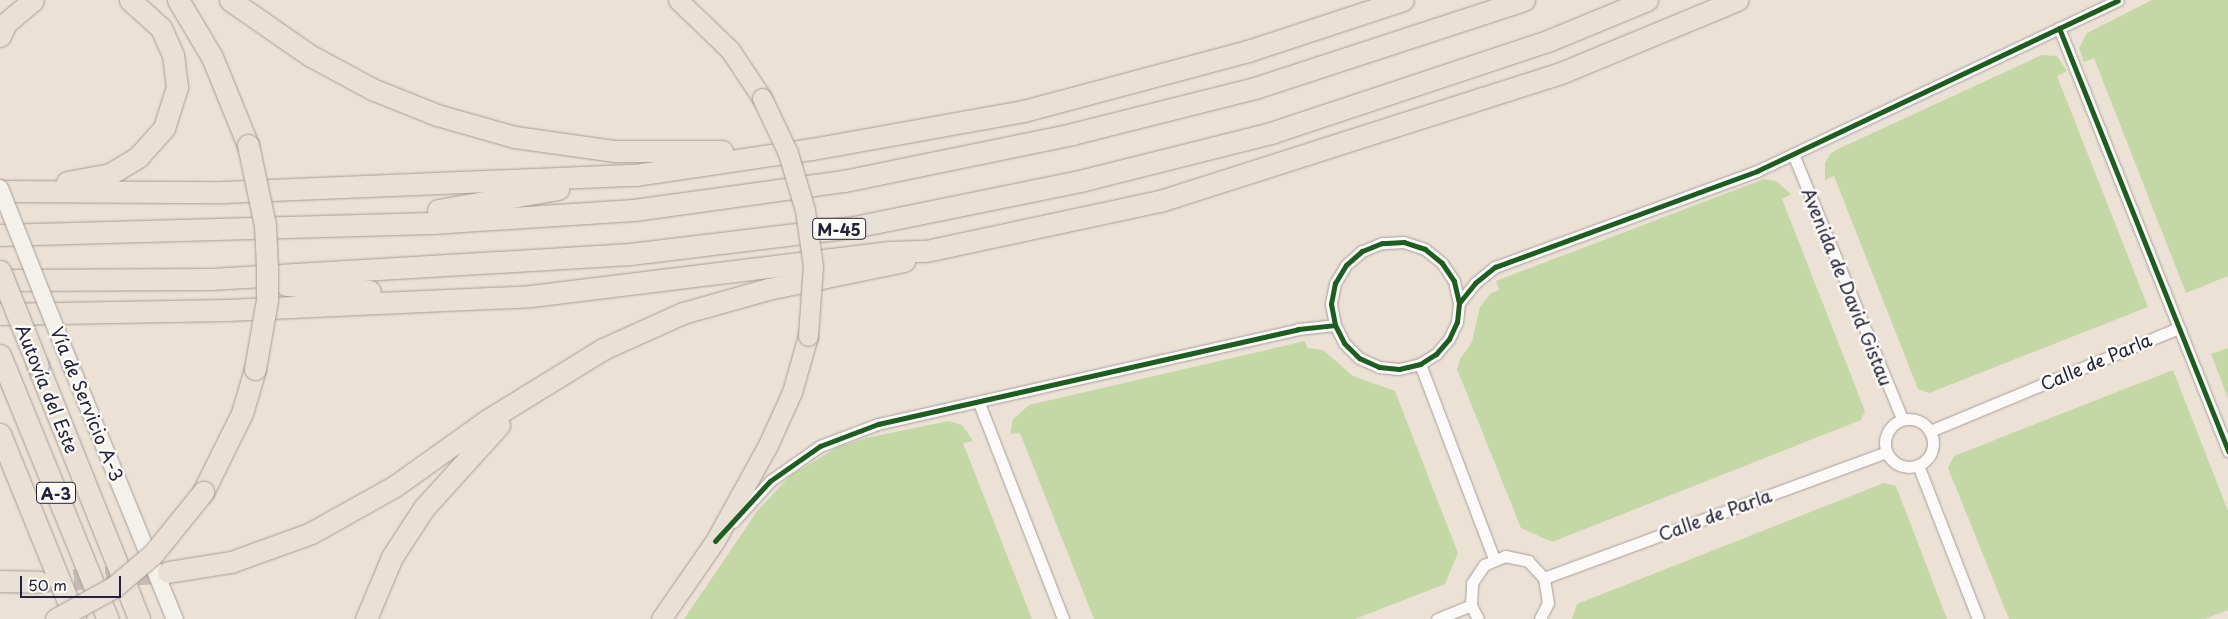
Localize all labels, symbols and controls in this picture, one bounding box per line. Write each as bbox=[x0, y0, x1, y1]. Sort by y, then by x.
street label: Avenida de David Gistau bbox=[1797, 184, 1897, 390]
road number: M-45 bbox=[812, 215, 866, 242]
street label: Autovía del Este bbox=[11, 320, 83, 458]
street label: Vía de Servicio A-3 bbox=[46, 323, 128, 485]
street label: Calle de Parla bbox=[2036, 328, 2156, 396]
road number: A-3 bbox=[36, 479, 76, 506]
street label: Calle de Parla bbox=[1654, 484, 1776, 546]
scale bar bbox=[22, 566, 124, 598]
text: 50 m bbox=[28, 573, 67, 596]

